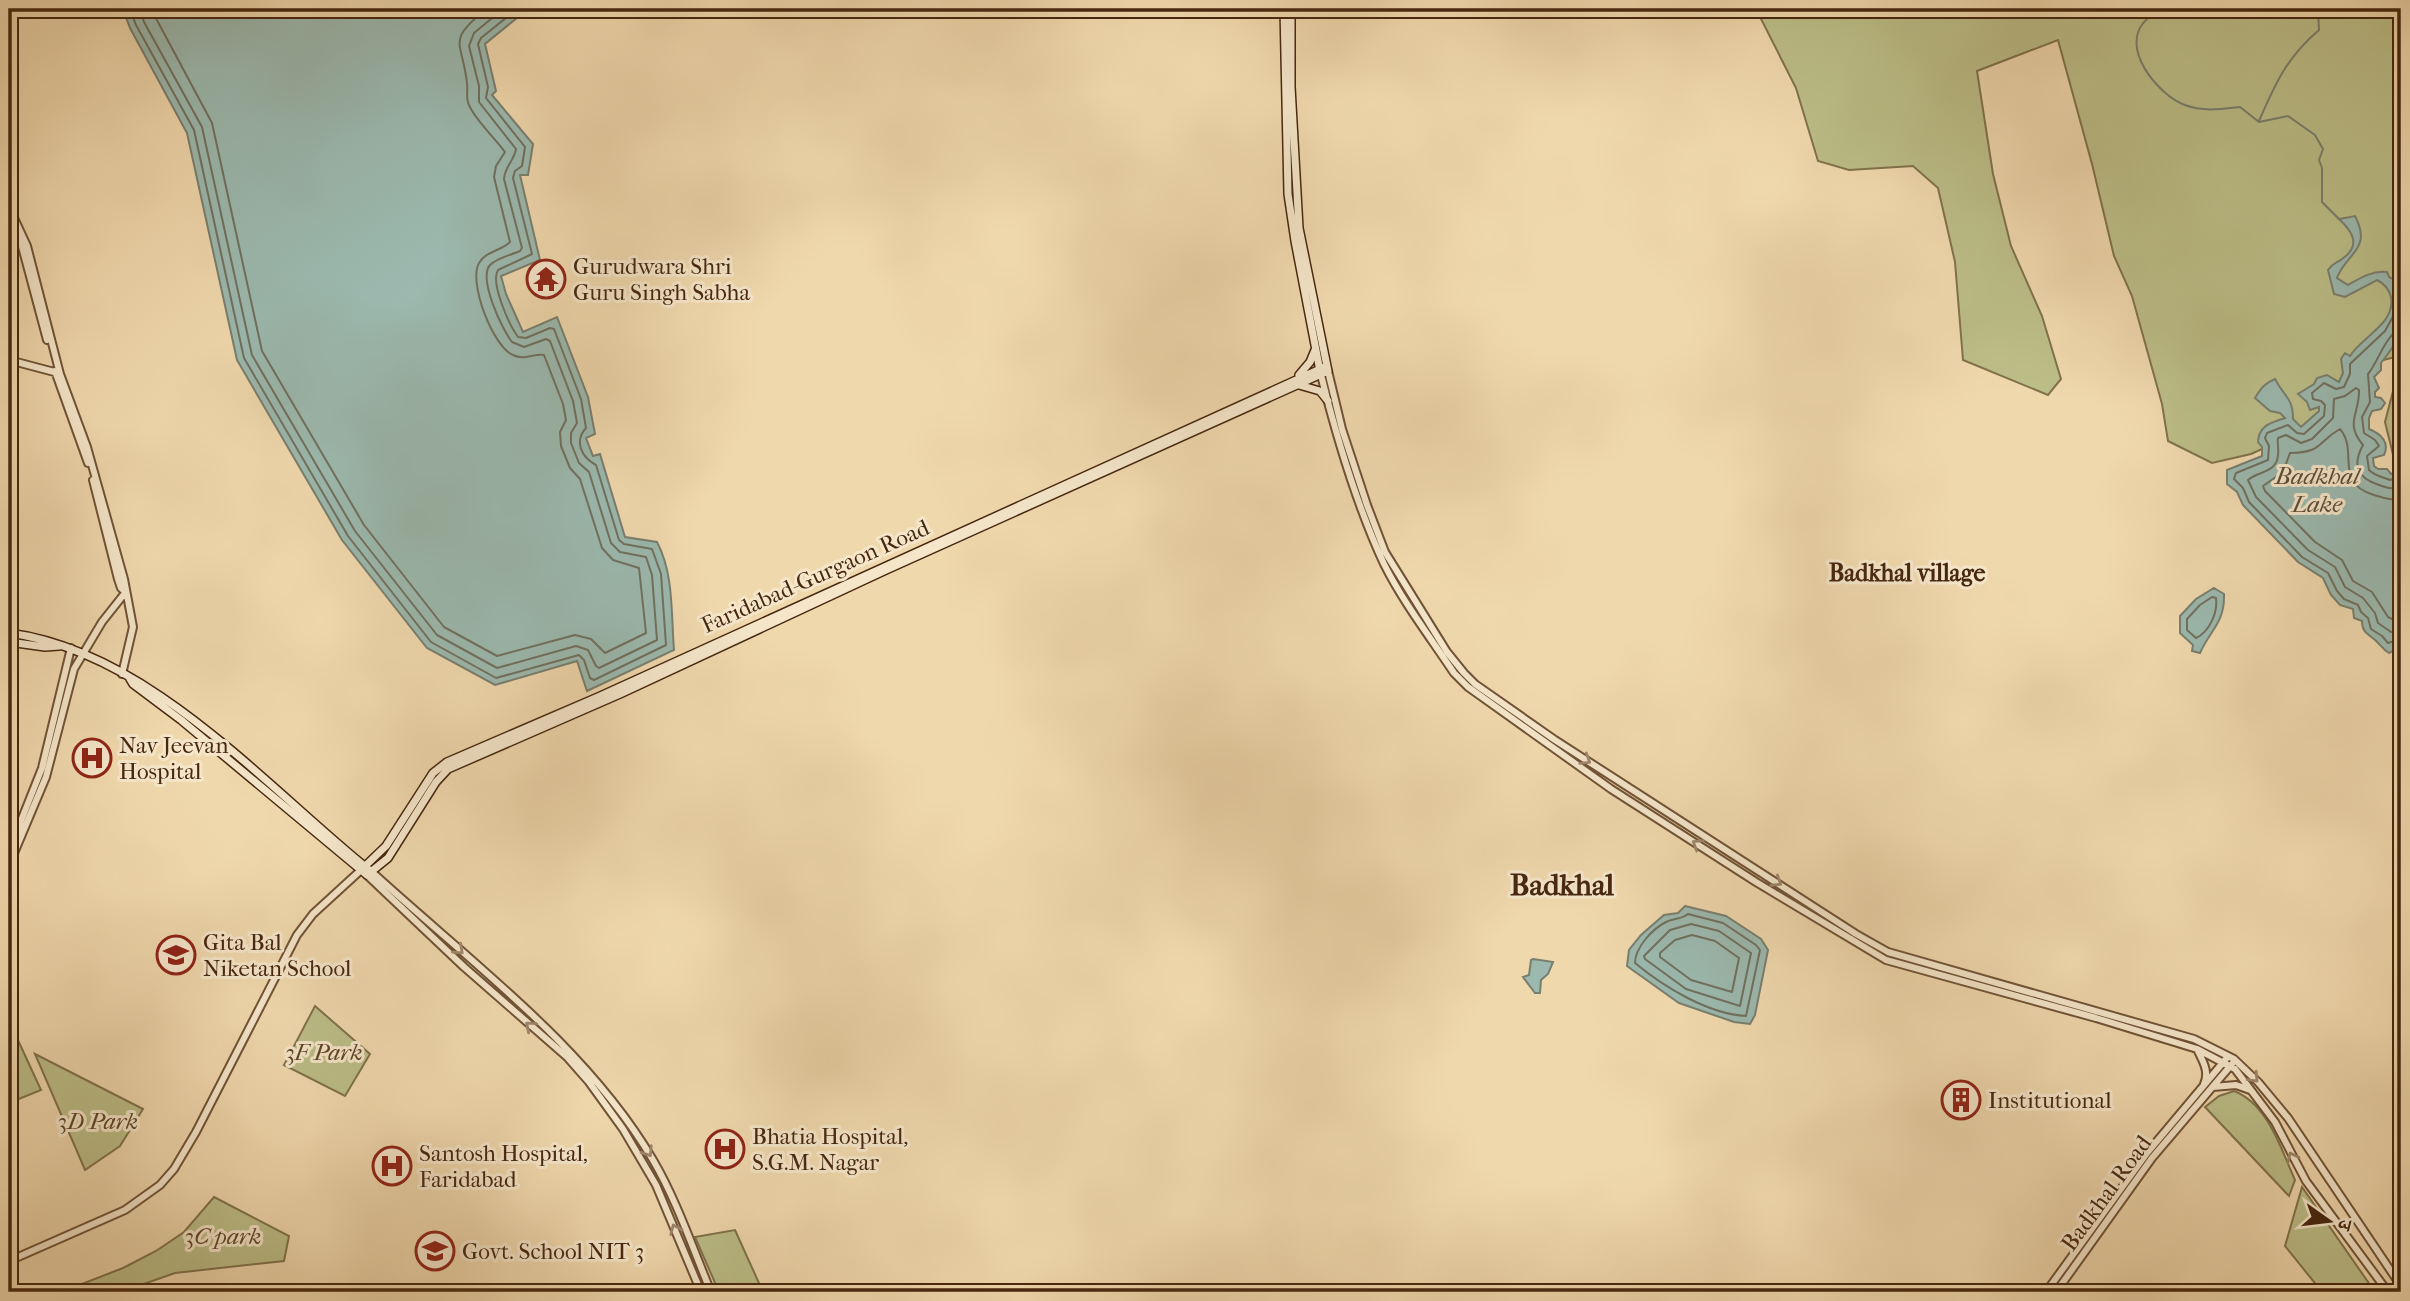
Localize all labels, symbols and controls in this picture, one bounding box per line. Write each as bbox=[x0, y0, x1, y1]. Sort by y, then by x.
place label: Gurudwara Shri Guru Singh Sabha bbox=[573, 253, 750, 306]
temple icon: Gurudwara Shri Guru Singh Sabha bbox=[525, 258, 567, 300]
water label: Badkhal Lake bbox=[2273, 462, 2362, 518]
street label: Faridabad-Gurgaon Road bbox=[697, 514, 934, 639]
district label: Badkhal village bbox=[1829, 559, 1985, 587]
place label: Nav Jeevan Hospital bbox=[119, 732, 229, 785]
hospital icon: Nav Jeevan Hospital bbox=[71, 737, 113, 779]
one-way arrow bbox=[1578, 752, 1591, 765]
one-way arrow bbox=[1692, 840, 1705, 853]
district label: Badkhal bbox=[1510, 868, 1615, 903]
one-way arrow bbox=[1770, 874, 1783, 887]
place label: Gita Bal Niketan School bbox=[203, 929, 352, 982]
school or university icon: Gita Bal Niketan School bbox=[155, 934, 197, 976]
one-way arrow bbox=[451, 942, 464, 954]
one-way arrow bbox=[526, 1022, 539, 1035]
park label: 3F Park bbox=[285, 1039, 363, 1066]
one-way arrow bbox=[2246, 1070, 2259, 1083]
building icon: Institutional bbox=[1940, 1079, 1982, 1121]
place label: Institutional bbox=[1988, 1087, 2112, 1114]
park label: 3D Park bbox=[58, 1108, 138, 1135]
place label: Bhatia Hospital, S.G.M. Nagar bbox=[752, 1123, 908, 1176]
hospital icon: Bhatia Hospital, S.G.M. Nagar bbox=[704, 1128, 746, 1170]
street label: Badkhal Road bbox=[2056, 1130, 2158, 1256]
place label: Santosh Hospital, Faridabad bbox=[419, 1140, 588, 1193]
one-way arrow bbox=[639, 1144, 652, 1157]
hospital icon: Santosh Hospital, Faridabad bbox=[371, 1145, 413, 1187]
one-way arrow bbox=[2286, 1151, 2300, 1164]
north arrow bbox=[2294, 1186, 2364, 1256]
text: उ bbox=[2332, 1216, 2357, 1234]
park label: 3C park bbox=[185, 1223, 261, 1250]
one-way arrow bbox=[669, 1224, 683, 1236]
school or university icon: Govt. School NIT 3 bbox=[414, 1230, 456, 1272]
place label: Govt. School NIT 3 bbox=[462, 1238, 644, 1265]

